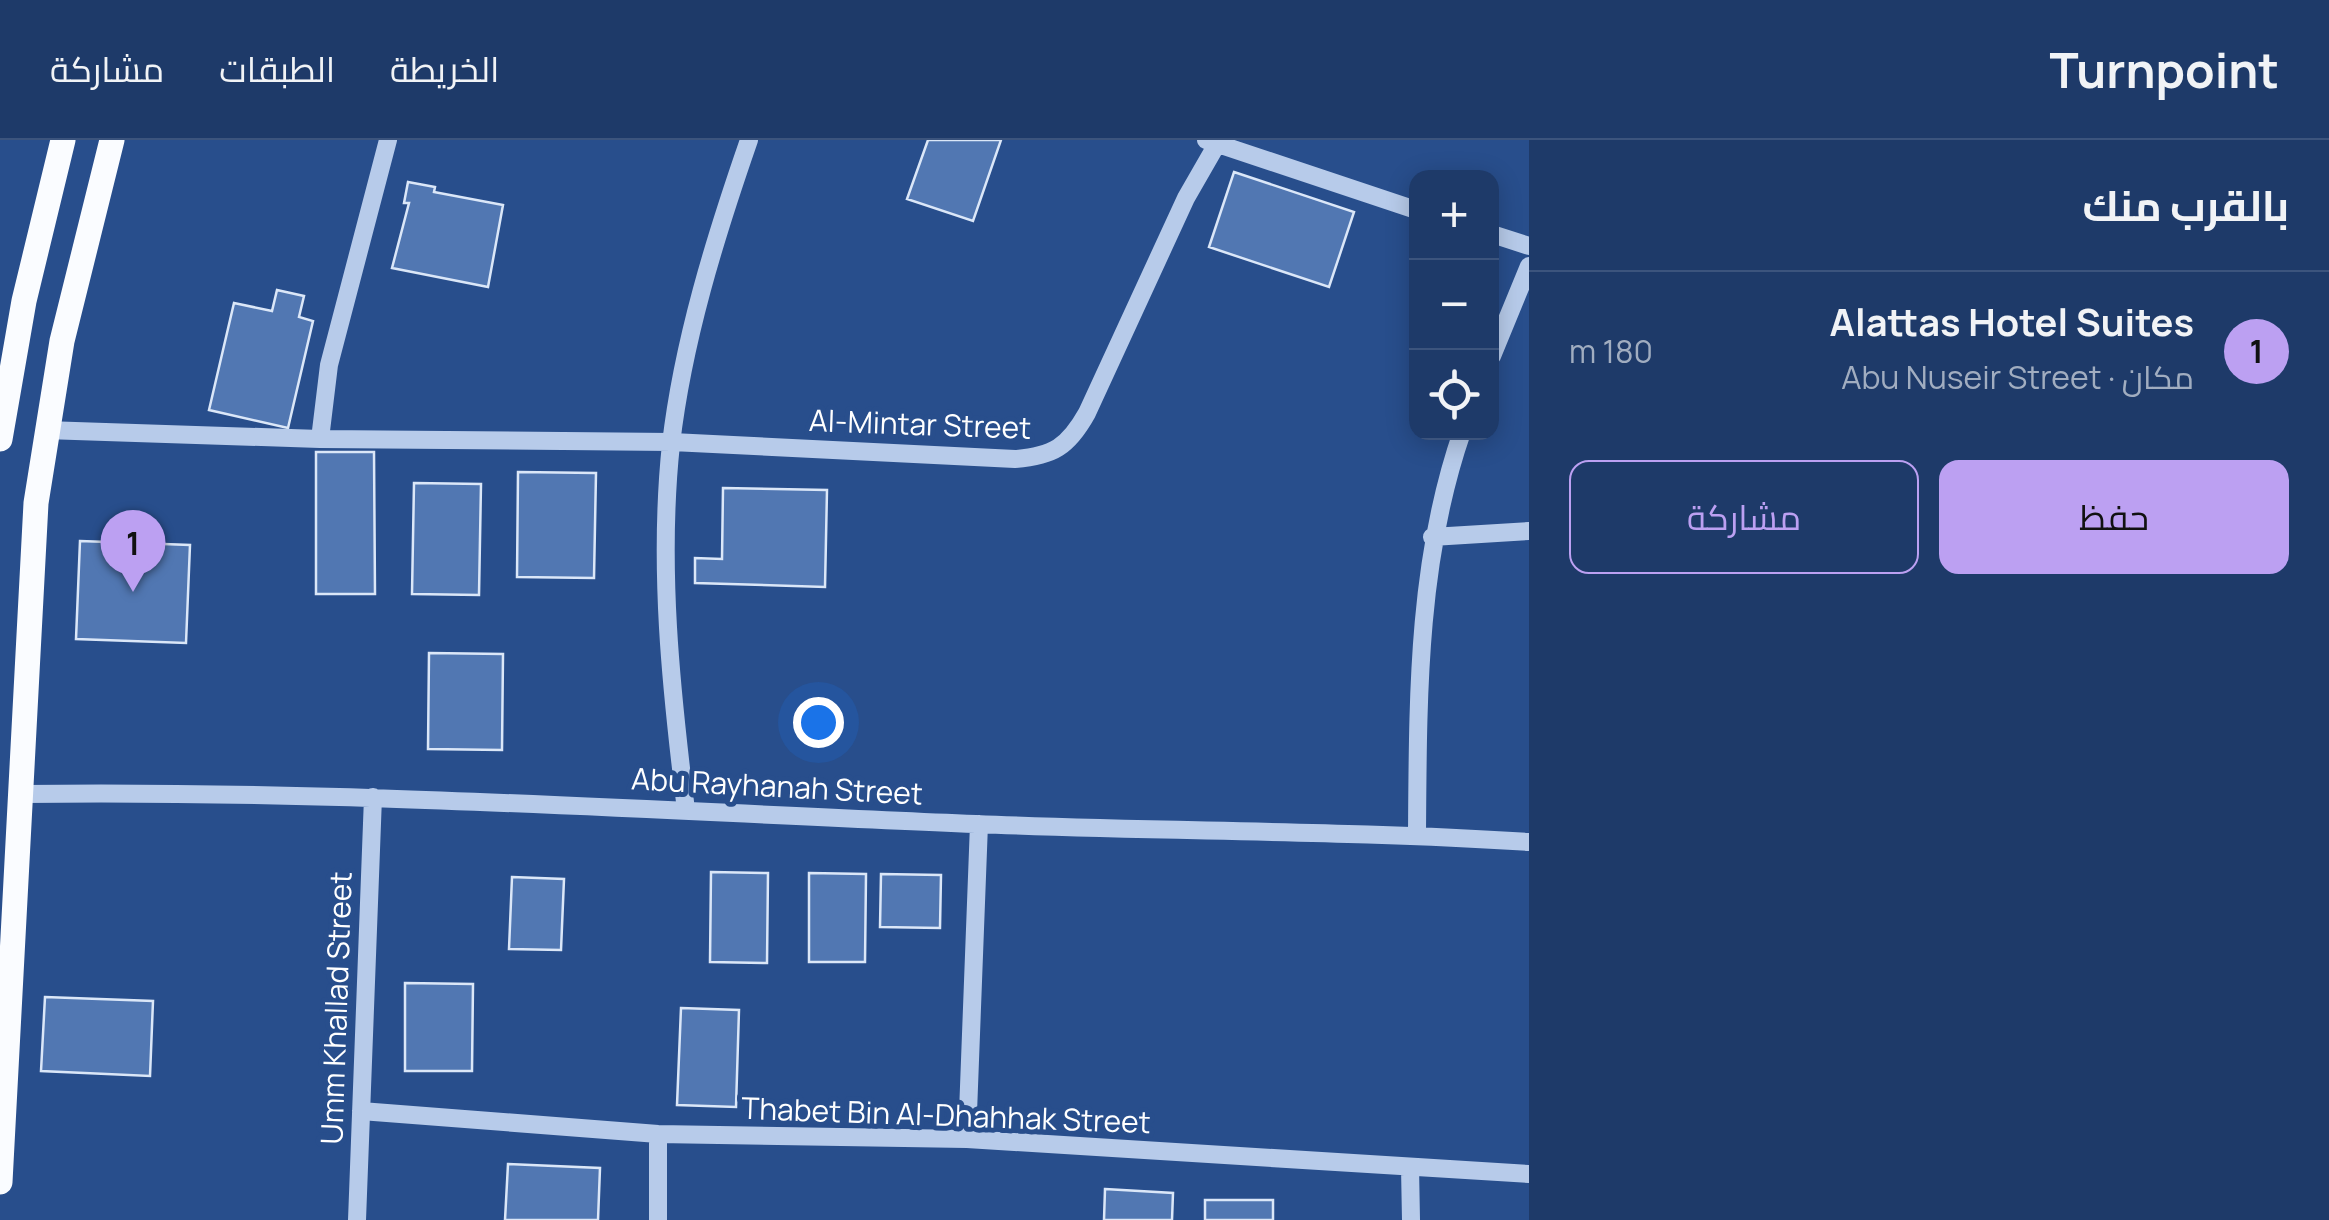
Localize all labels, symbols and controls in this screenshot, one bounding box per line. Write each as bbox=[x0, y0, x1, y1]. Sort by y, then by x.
text: Turnpoint bbox=[2050, 37, 2279, 102]
text: مشاركة bbox=[50, 45, 164, 93]
text: الطبقات bbox=[219, 45, 335, 93]
text: الخريطة bbox=[390, 45, 499, 93]
map controls bbox=[1409, 170, 1499, 440]
button: + bbox=[1409, 170, 1499, 260]
text: بالقرب منك bbox=[2082, 176, 2289, 234]
button: − bbox=[1409, 260, 1499, 350]
text: Alattas Hotel Suites bbox=[1830, 295, 2194, 347]
text: 180 m bbox=[1569, 329, 1653, 373]
text: 1 bbox=[2249, 329, 2264, 373]
button: locate bbox=[1409, 350, 1499, 440]
text: مكان · Abu Nuseir Street bbox=[1841, 355, 2194, 399]
street label: Al-Mintar Street bbox=[808, 399, 1032, 448]
button: مشاركة bbox=[1569, 460, 1919, 574]
button: حفظ bbox=[1939, 460, 2289, 574]
pin: 1 bbox=[100, 510, 166, 592]
your location bbox=[793, 697, 844, 748]
street label: Abu Rayhanah Street bbox=[630, 757, 924, 814]
street label: Umm Khallad Street bbox=[310, 871, 361, 1145]
street label: Thabet Bin Al-Dhahhak Street bbox=[741, 1087, 1151, 1142]

